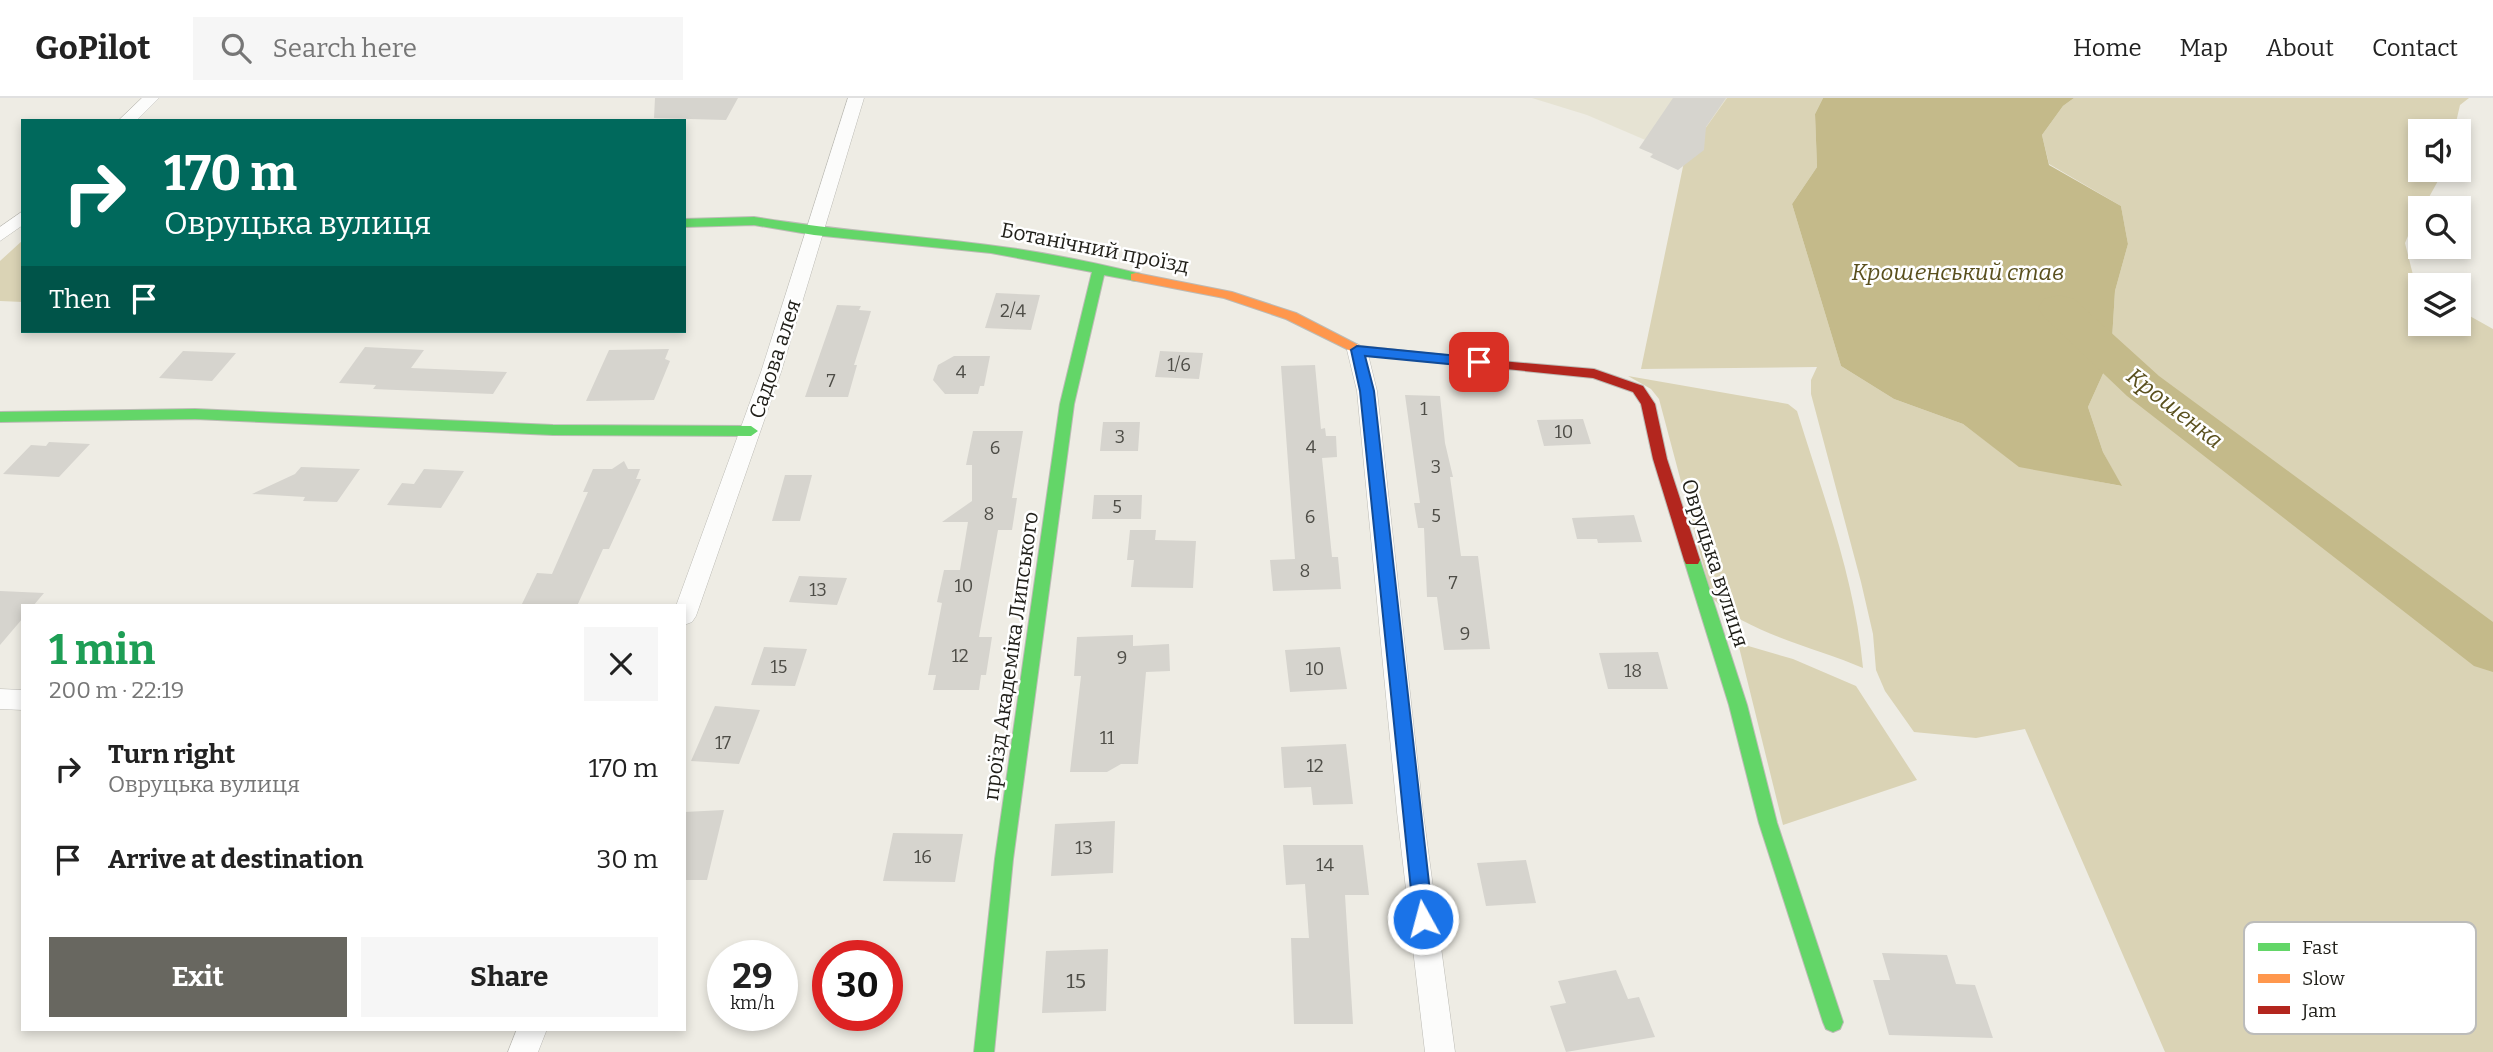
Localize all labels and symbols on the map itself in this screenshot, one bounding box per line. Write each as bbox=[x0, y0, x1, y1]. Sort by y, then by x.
street label: Ботанічний проїзд bbox=[999, 217, 1192, 279]
water label: Крошенський став bbox=[1851, 258, 2065, 286]
street label: Садова алея bbox=[743, 296, 807, 422]
house number: 2/4 bbox=[1000, 300, 1026, 322]
pin bbox=[1449, 332, 1509, 392]
house number: 1/6 bbox=[1167, 354, 1191, 376]
house number: 4 bbox=[956, 361, 967, 383]
water label: Крошенка bbox=[2121, 362, 2229, 454]
house number: 7 bbox=[826, 370, 836, 392]
house number: 1 bbox=[1420, 398, 1428, 420]
house number: 10 bbox=[1555, 421, 1573, 443]
house number: 3 bbox=[1115, 426, 1125, 448]
house number: 4 bbox=[1306, 436, 1317, 458]
house number: 6 bbox=[990, 437, 1000, 459]
house number: 3 bbox=[1431, 456, 1441, 478]
street label: Овруцька вулиця bbox=[1676, 476, 1754, 650]
house number: 5 bbox=[1112, 496, 1122, 518]
house number: 8 bbox=[984, 503, 994, 525]
house number: 5 bbox=[1431, 505, 1441, 527]
house number: 6 bbox=[1305, 506, 1315, 528]
street label: проїзд Академіка Липського bbox=[978, 510, 1044, 802]
house number: 8 bbox=[1300, 560, 1310, 582]
house number: 7 bbox=[1448, 572, 1458, 594]
house number: 10 bbox=[955, 575, 973, 597]
house number: 13 bbox=[809, 579, 827, 601]
house number: 9 bbox=[1460, 623, 1470, 645]
house number: 12 bbox=[951, 645, 969, 667]
house number: 9 bbox=[1117, 647, 1127, 669]
house number: 15 bbox=[771, 656, 787, 678]
house number: 10 bbox=[1306, 658, 1324, 680]
house number: 18 bbox=[1624, 660, 1642, 682]
house number: 11 bbox=[1100, 727, 1115, 749]
house number: 17 bbox=[715, 732, 731, 754]
house number: 12 bbox=[1306, 755, 1324, 777]
house number: 13 bbox=[1075, 837, 1093, 859]
house number: 16 bbox=[914, 846, 932, 868]
house number: 14 bbox=[1316, 854, 1334, 876]
position arrow bbox=[1386, 882, 1460, 956]
legend bbox=[2244, 922, 2476, 1034]
text: Fast bbox=[2302, 936, 2339, 959]
speed limit sign: 30 bbox=[812, 940, 903, 1031]
text: Slow bbox=[2302, 967, 2345, 990]
house number: 15 bbox=[1066, 968, 1086, 994]
text: Jam bbox=[2301, 999, 2336, 1022]

